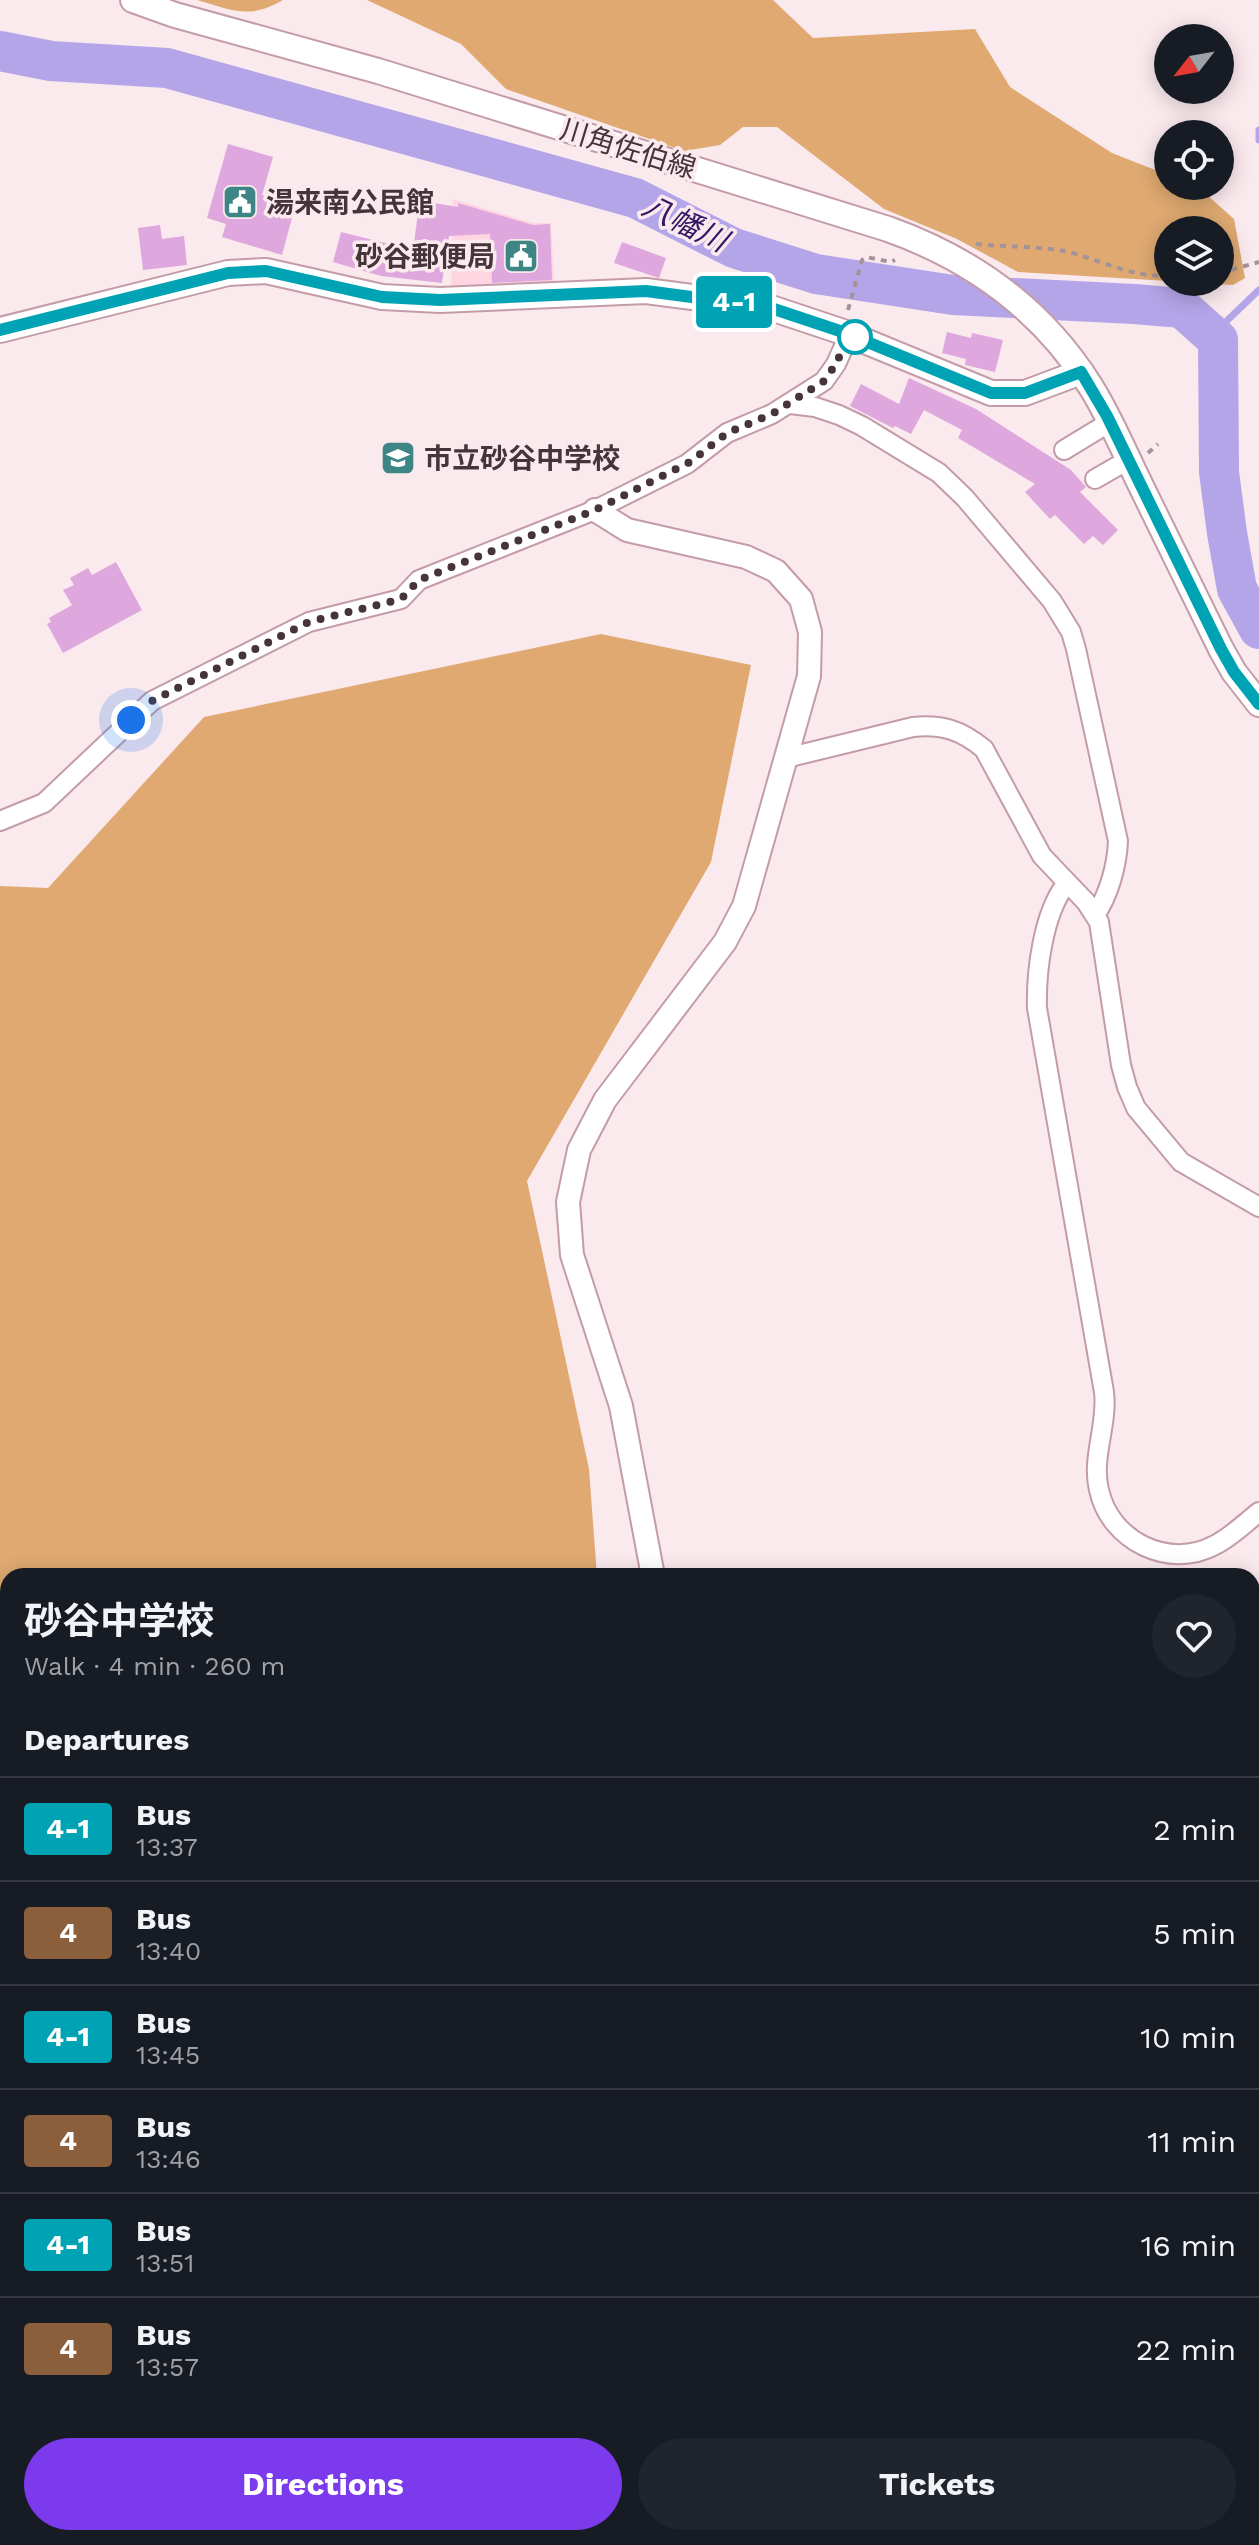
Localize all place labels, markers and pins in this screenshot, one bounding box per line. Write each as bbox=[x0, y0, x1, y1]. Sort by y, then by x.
public building icon: 湯来南公民館 bbox=[221, 183, 259, 221]
place label: 湯来南公民館 bbox=[266, 186, 434, 219]
public building icon: 砂谷郵便局 bbox=[502, 237, 540, 275]
place label: 砂谷郵便局 bbox=[355, 240, 495, 273]
unlabelled marker bbox=[838, 320, 872, 354]
school or university icon: 市立砂谷中学校 bbox=[379, 439, 417, 477]
place label: 市立砂谷中学校 bbox=[424, 442, 620, 475]

